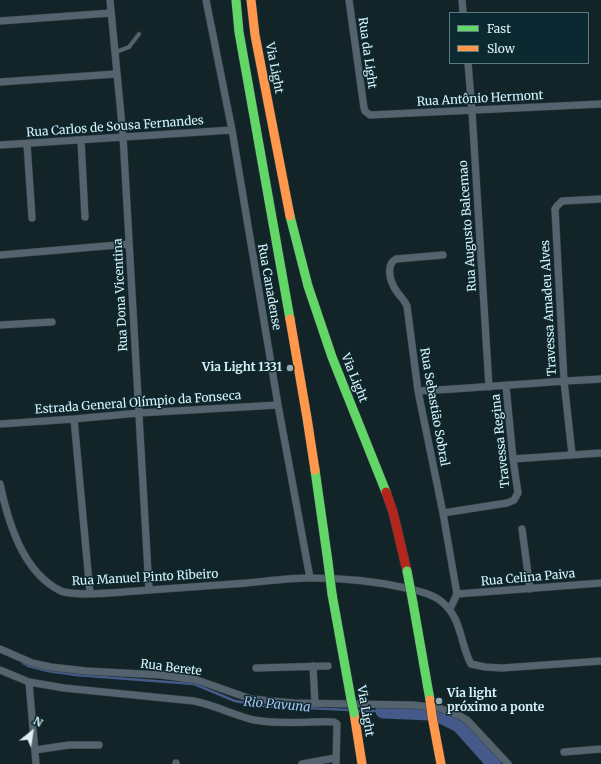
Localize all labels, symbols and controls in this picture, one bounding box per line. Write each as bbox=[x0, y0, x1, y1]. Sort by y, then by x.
legend bbox=[449, 12, 589, 64]
street label: Rua da Light bbox=[355, 16, 379, 90]
text: Fast bbox=[487, 21, 511, 36]
street label: Via Light bbox=[262, 41, 286, 95]
text: Slow bbox=[487, 41, 515, 56]
street label: Rua Antônio Hermont bbox=[416, 88, 544, 110]
street label: Rua Carlos de Sousa Fernandes bbox=[26, 114, 204, 140]
street label: Rua Augusto Balcemao bbox=[456, 160, 480, 292]
street label: Rua Dona Vicentina bbox=[111, 238, 131, 352]
street label: Travessa Amadeu Alves bbox=[538, 240, 560, 376]
street label: Rua Canadense bbox=[254, 243, 284, 331]
street label: Rua Sebastião Sobral bbox=[416, 347, 452, 467]
street label: Via Light bbox=[338, 351, 370, 405]
place label: Via Light 1331 bbox=[202, 361, 282, 375]
marker: Via Light 1331 bbox=[285, 363, 295, 373]
street label: Estrada General Olímpio da Fonseca bbox=[34, 389, 242, 417]
street label: Travessa Regina bbox=[489, 393, 513, 489]
street label: Rua Manuel Pinto Ribeiro bbox=[71, 567, 219, 589]
street label: Rua Celina Paiva bbox=[480, 567, 576, 589]
street label: Rua Berete bbox=[139, 657, 203, 679]
street label: Via Light bbox=[353, 684, 377, 738]
place label: Via light próximo a ponte bbox=[447, 687, 544, 715]
water label: Rio Pavuna bbox=[243, 694, 311, 716]
marker: Via light próximo a ponte bbox=[434, 696, 444, 706]
north arrow bbox=[12, 712, 52, 752]
text: N bbox=[31, 713, 45, 730]

